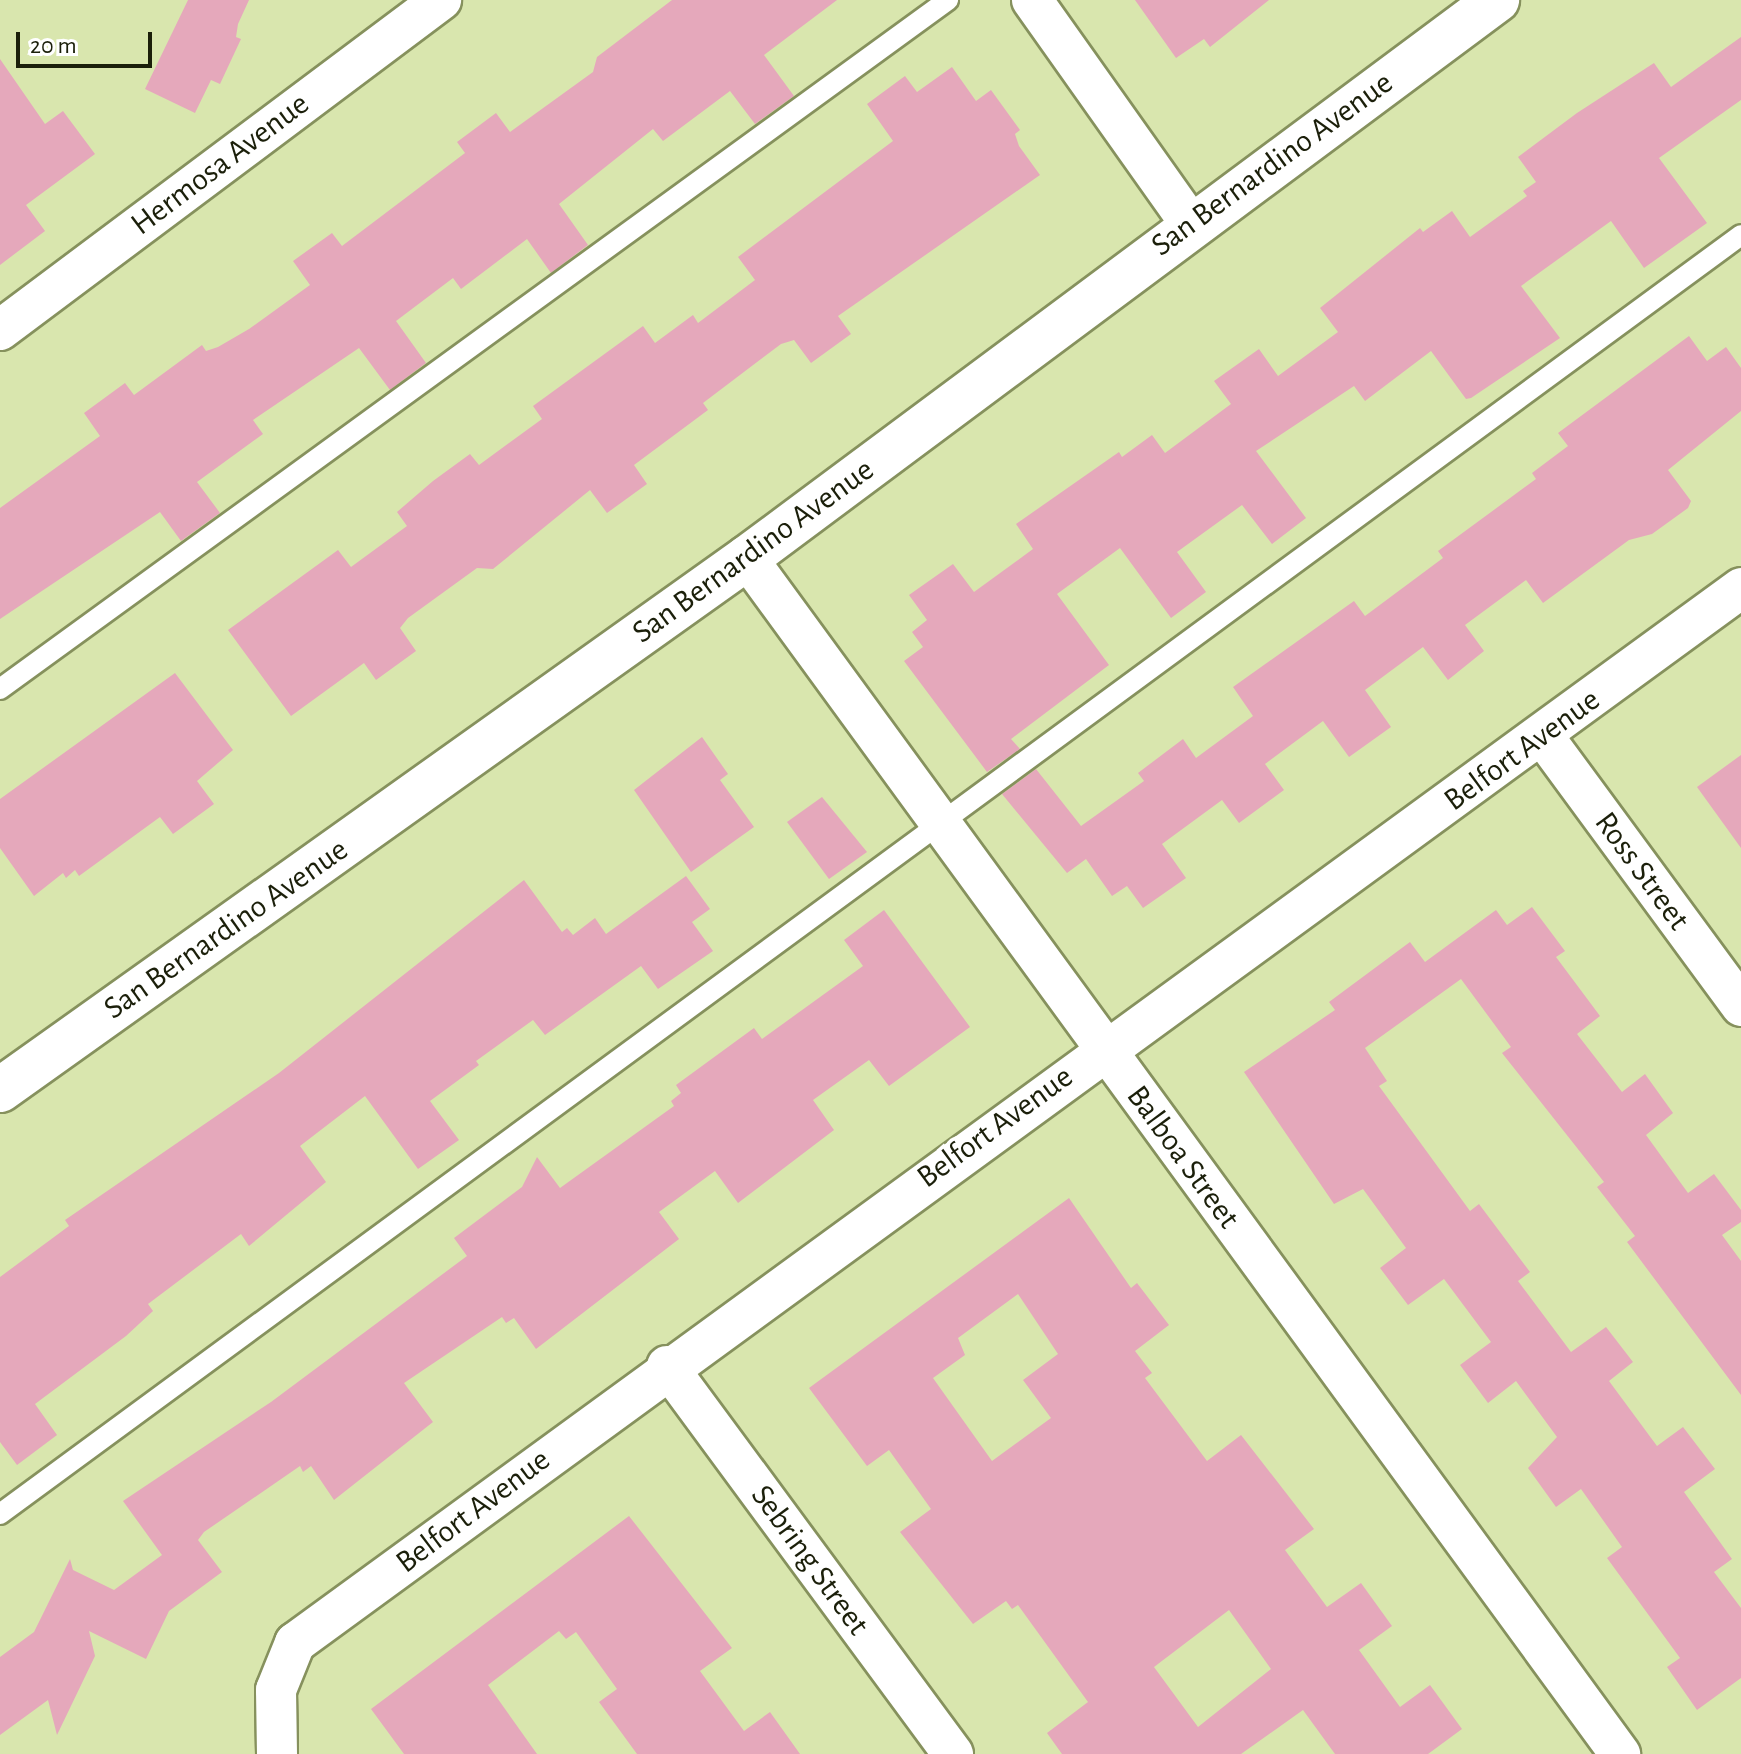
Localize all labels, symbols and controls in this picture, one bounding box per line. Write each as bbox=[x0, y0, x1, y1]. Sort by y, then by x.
scale bar bbox=[20, 16, 156, 66]
text: 20 m bbox=[30, 34, 77, 58]
street label: San Bernardino Avenue bbox=[1144, 64, 1400, 264]
street label: Hermosa Avenue bbox=[123, 85, 317, 243]
street label: San Bernardino Avenue bbox=[625, 451, 881, 651]
street label: Belfort Avenue bbox=[1437, 681, 1607, 819]
street label: Ross Street bbox=[1586, 804, 1698, 938]
street label: San Bernardino Avenue bbox=[97, 830, 355, 1028]
street label: Belfort Avenue bbox=[910, 1058, 1080, 1196]
street label: Balboa Street bbox=[1118, 1078, 1248, 1236]
street label: Belfort Avenue bbox=[388, 1441, 558, 1581]
street label: Sebring Street bbox=[743, 1477, 877, 1643]

